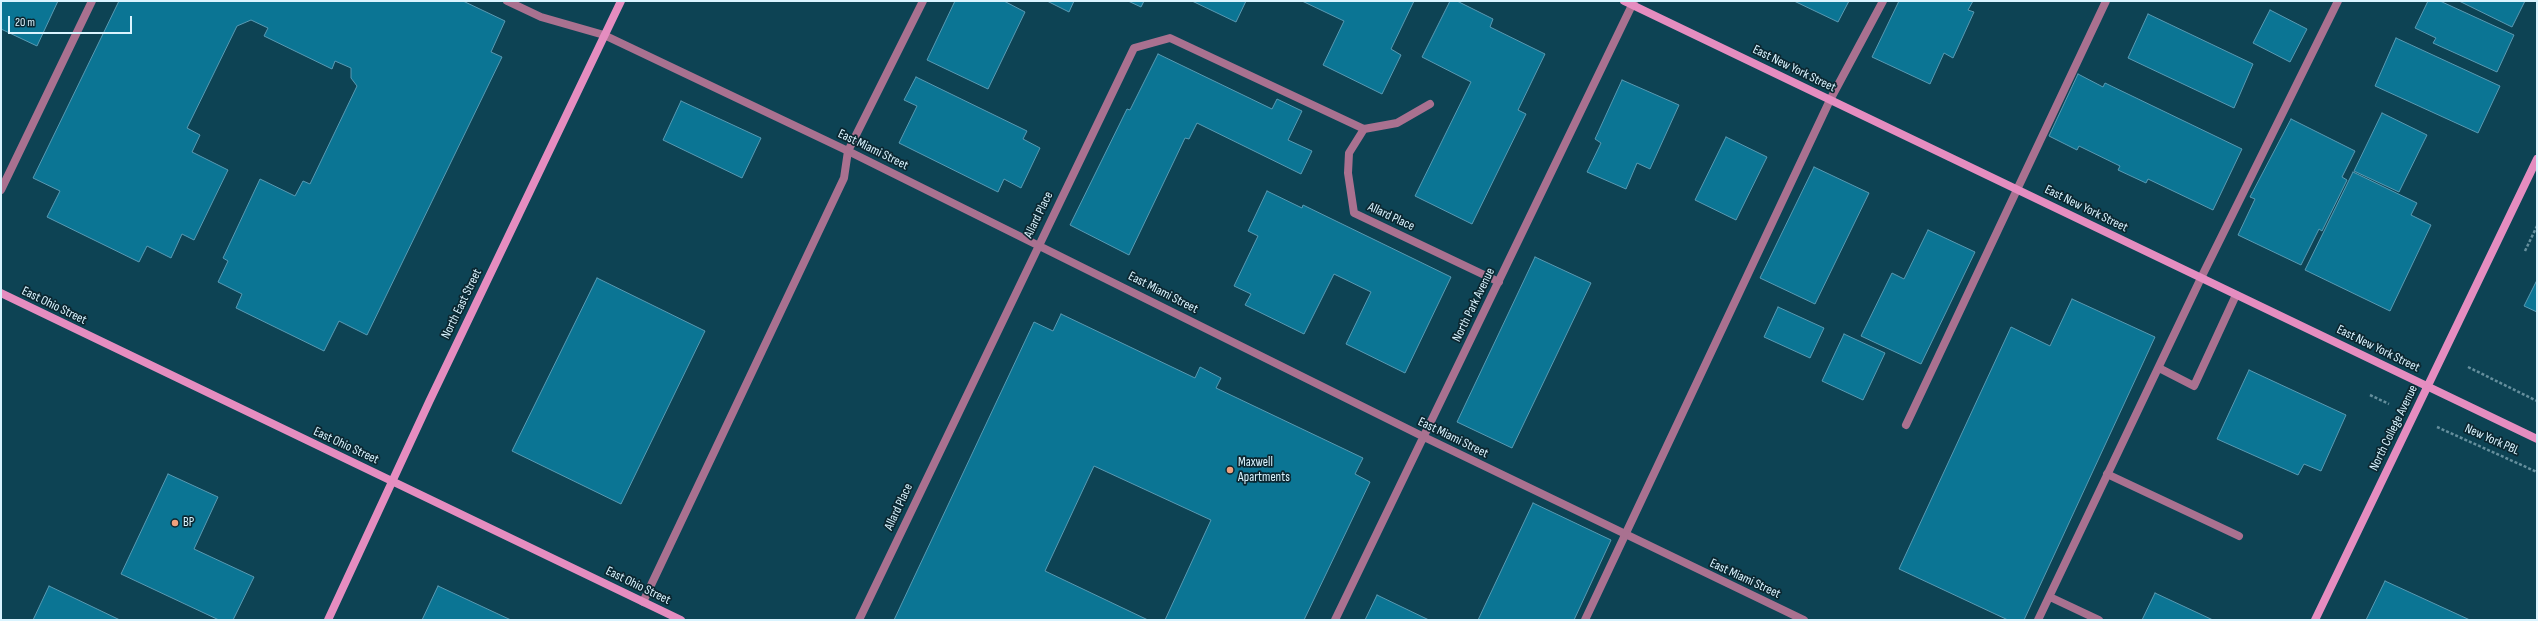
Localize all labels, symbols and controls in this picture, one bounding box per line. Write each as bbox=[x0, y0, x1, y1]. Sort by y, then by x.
scale bar bbox=[10, 8, 134, 34]
text: 20 m bbox=[15, 15, 35, 30]
street label: East New York Street bbox=[1750, 42, 1838, 96]
street label: East Miami Street bbox=[835, 126, 911, 174]
street label: East New York Street bbox=[2042, 182, 2130, 236]
street label: Allard Place bbox=[1021, 189, 1057, 241]
street label: Allard Place bbox=[1365, 199, 1417, 235]
street label: North Park Avenue bbox=[1449, 265, 1499, 345]
street label: North East Street bbox=[438, 267, 486, 341]
street label: East Miami Street bbox=[1125, 269, 1201, 317]
street label: East Ohio Street bbox=[19, 284, 89, 328]
street label: East New York Street bbox=[2334, 322, 2422, 376]
street label: North College Avenue bbox=[2367, 383, 2421, 473]
street label: East Miami Street bbox=[1415, 414, 1491, 462]
street label: New York PBL bbox=[2462, 421, 2522, 459]
street label: East Ohio Street bbox=[311, 424, 381, 468]
place label: Maxwell Apartments bbox=[1238, 455, 1290, 486]
marker: Maxwell Apartments bbox=[1225, 465, 1235, 475]
street label: Allard Place bbox=[881, 481, 917, 533]
place label: BP bbox=[183, 515, 194, 531]
marker: BP bbox=[170, 518, 180, 528]
street label: East Miami Street bbox=[1707, 556, 1783, 602]
street label: East Ohio Street bbox=[603, 564, 673, 608]

